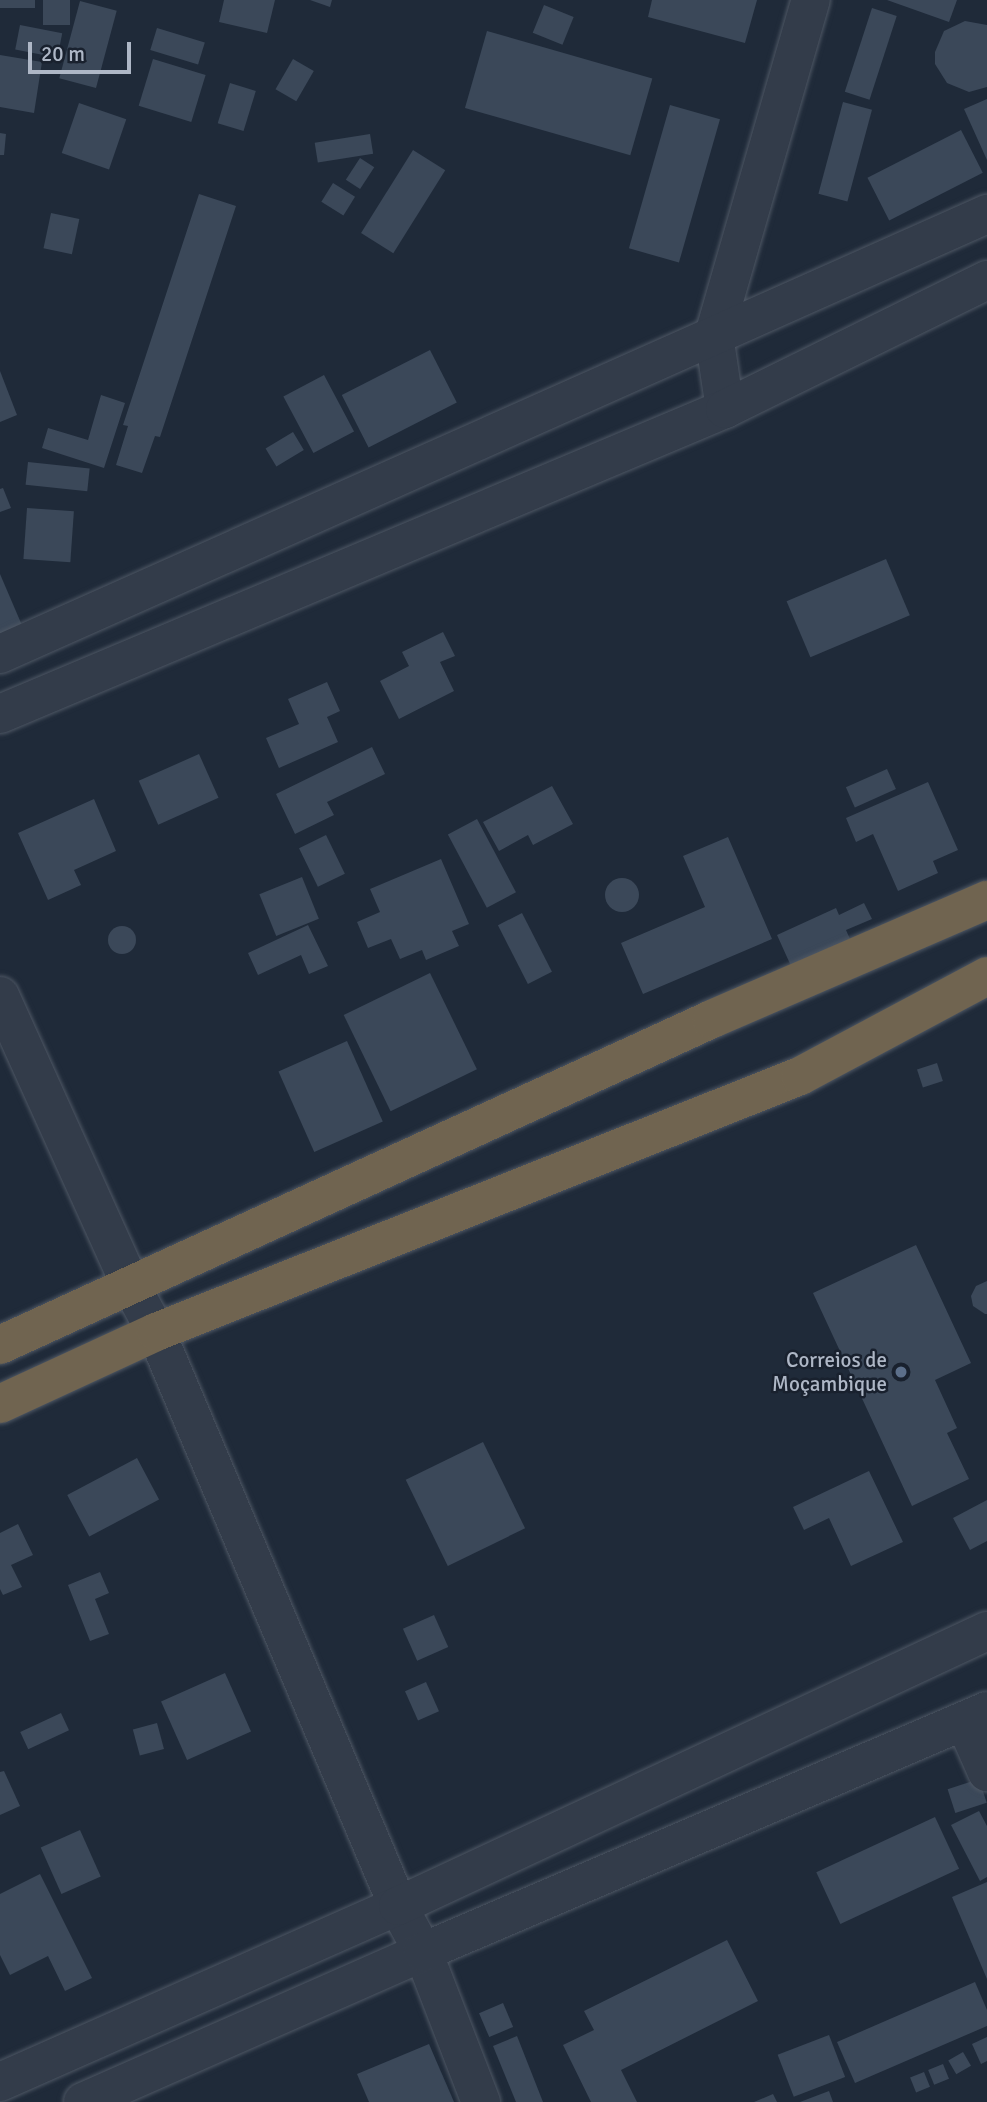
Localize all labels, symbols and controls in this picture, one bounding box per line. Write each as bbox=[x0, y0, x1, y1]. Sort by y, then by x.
scale bar bbox=[32, 28, 135, 72]
text: 20 m bbox=[41, 41, 85, 67]
place label: Correios de Moçambique bbox=[772, 1347, 887, 1397]
marker: Correios de Moçambique bbox=[893, 1364, 909, 1380]

